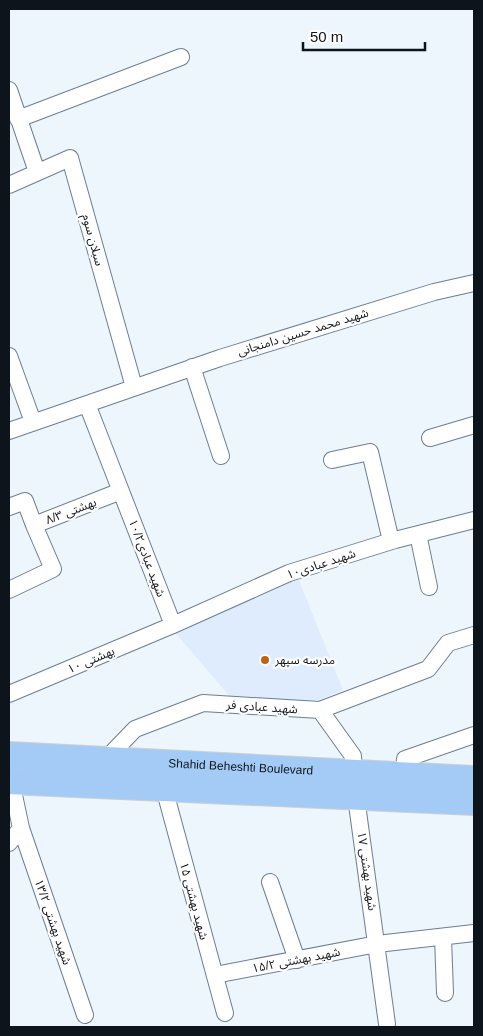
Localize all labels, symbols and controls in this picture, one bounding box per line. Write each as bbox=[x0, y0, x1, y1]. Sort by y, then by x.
scale bar bbox=[303, 20, 426, 52]
text: 50 m bbox=[310, 28, 343, 45]
street label: سبلان سوم bbox=[77, 213, 107, 268]
street label: شهید محمد حسین دامنجانی bbox=[236, 305, 370, 359]
street label: بهشتی ۸/۳ bbox=[44, 495, 98, 527]
street label: شهید عبادی۱۰/۲ bbox=[126, 517, 168, 599]
street label: شهید عبادی۱۰ bbox=[285, 546, 357, 582]
street label: بهشتی ۱۰ bbox=[65, 644, 117, 676]
place label: مدرسه سپهر bbox=[274, 653, 335, 668]
marker: مدرسه سپهر bbox=[259, 654, 271, 666]
street label: شهید عبادی فر bbox=[225, 697, 298, 717]
street label: Shahid Beheshti Boulevard bbox=[168, 756, 313, 778]
street label: شهید بهشتی ۱۷ bbox=[354, 831, 379, 911]
street label: شهید بهشتی ۱۵ bbox=[177, 861, 211, 941]
street label: شهید بهشتی ۱۳/۲ bbox=[32, 877, 74, 967]
street label: شهید بهشتی ۱۵/۲ bbox=[251, 945, 341, 975]

